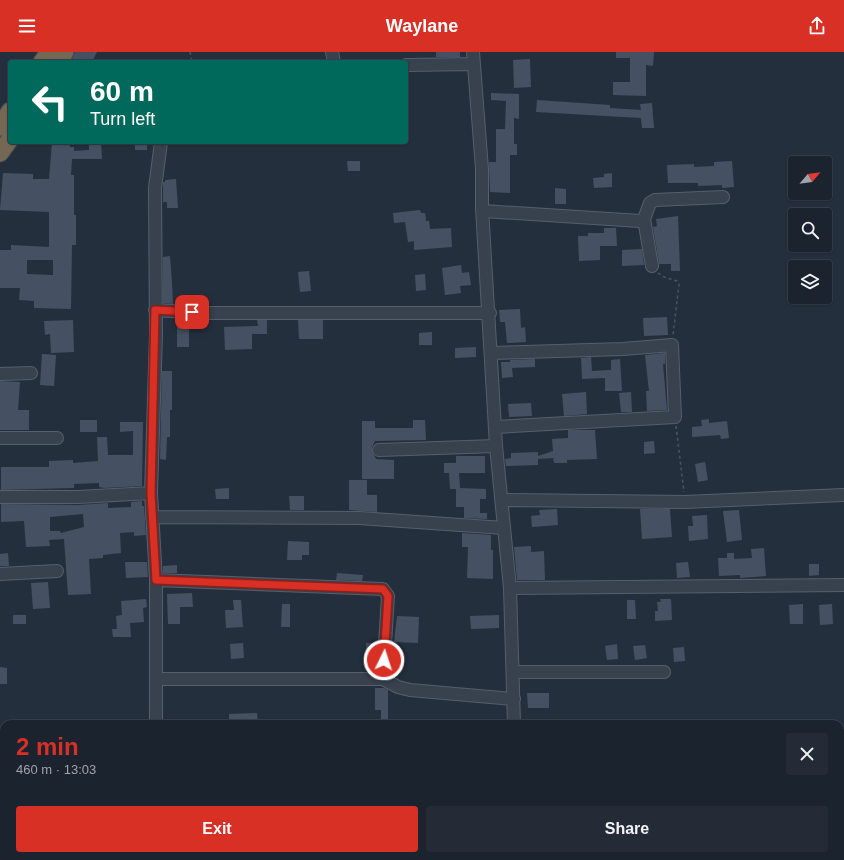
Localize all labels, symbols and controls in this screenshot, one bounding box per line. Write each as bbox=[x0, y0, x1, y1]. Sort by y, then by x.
icon: menu bbox=[16, 15, 38, 37]
icon: share bbox=[806, 15, 828, 37]
text: Waylane bbox=[386, 16, 458, 36]
icon: left bbox=[24, 76, 76, 128]
text: 60 m bbox=[90, 76, 154, 107]
text: Turn left bbox=[90, 109, 155, 129]
north arrow bbox=[788, 156, 832, 200]
map controls bbox=[788, 156, 832, 304]
button: search bbox=[788, 208, 832, 252]
button: layers bbox=[788, 260, 832, 304]
pin bbox=[175, 295, 209, 329]
icon: arrive bbox=[181, 301, 203, 323]
position arrow bbox=[363, 639, 405, 681]
text: 2 min bbox=[16, 733, 79, 760]
button: close bbox=[786, 733, 828, 775]
text: 460 m · 13:03 bbox=[16, 762, 96, 777]
button: Exit bbox=[16, 806, 418, 852]
button: Share bbox=[426, 806, 828, 852]

